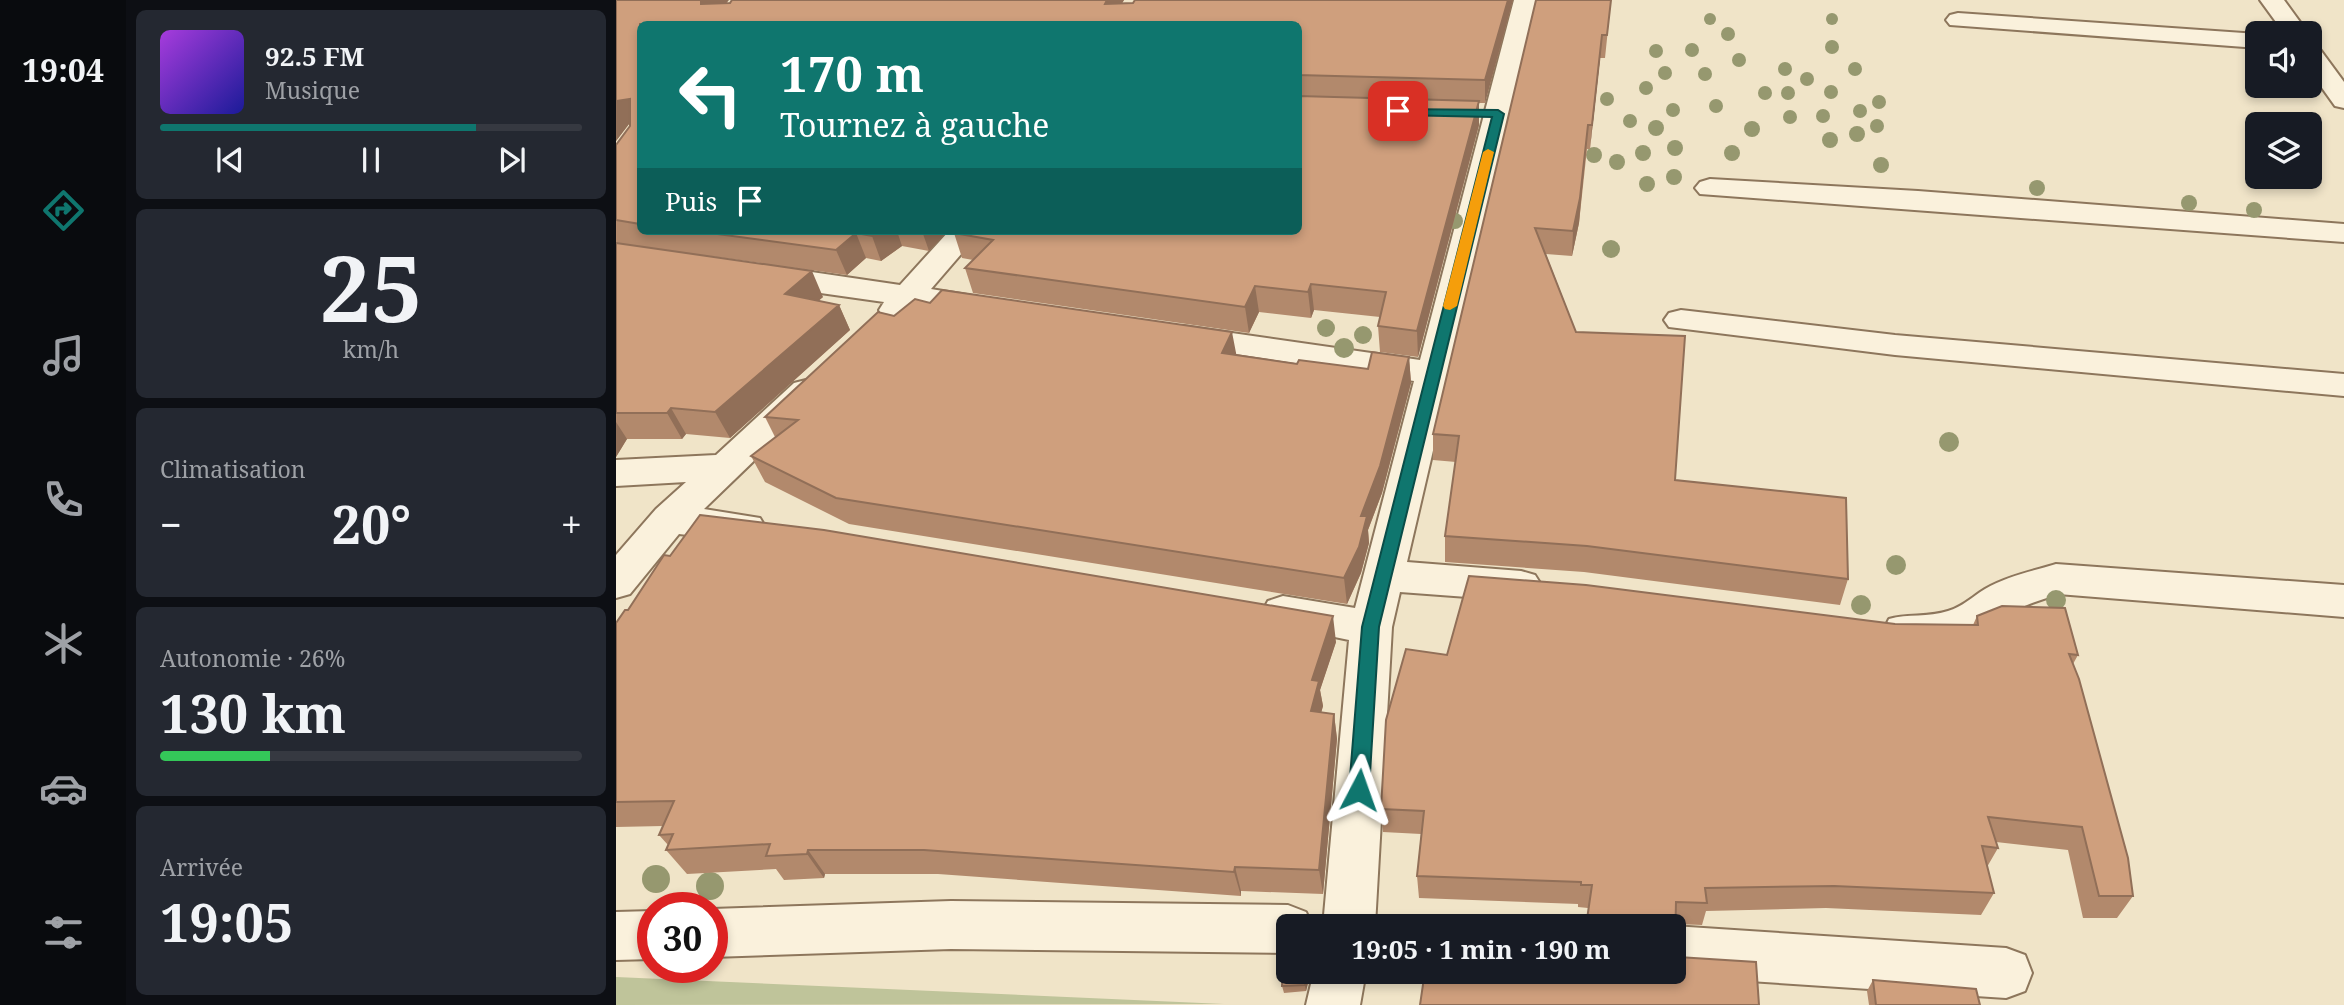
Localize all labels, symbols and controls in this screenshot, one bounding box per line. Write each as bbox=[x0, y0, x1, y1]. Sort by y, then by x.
map controls bbox=[2245, 21, 2322, 189]
button: sound bbox=[2245, 21, 2322, 98]
text: 92.5 FM bbox=[265, 38, 364, 74]
text: 170 m bbox=[780, 40, 924, 106]
text: 19:04 bbox=[22, 48, 104, 91]
icon: left bbox=[665, 49, 756, 140]
text: Musique bbox=[265, 74, 360, 106]
pin bbox=[1368, 81, 1428, 141]
icon: arrive bbox=[1379, 92, 1417, 130]
text: Tournez à gauche bbox=[780, 103, 1049, 146]
button: layers bbox=[2245, 112, 2322, 189]
icon: previous bbox=[211, 141, 249, 179]
icon: pause bbox=[352, 141, 390, 179]
icon: next bbox=[493, 141, 531, 179]
icon: arrive bbox=[731, 182, 769, 220]
text: Puis bbox=[665, 183, 717, 219]
icon: directions bbox=[39, 186, 88, 235]
text: 25 bbox=[320, 225, 422, 349]
icon: music bbox=[39, 331, 88, 380]
text: km/h bbox=[343, 333, 399, 365]
text: Climatisation bbox=[160, 453, 306, 485]
icon: phone bbox=[39, 475, 88, 524]
text: 20° bbox=[332, 488, 411, 559]
text: − bbox=[160, 498, 182, 550]
text: + bbox=[561, 498, 582, 550]
icon: climate bbox=[39, 619, 88, 668]
text: Autonomie · 26% bbox=[160, 642, 345, 674]
text: 130 km bbox=[160, 677, 346, 748]
position arrow bbox=[1322, 753, 1396, 827]
icon: car bbox=[39, 764, 88, 813]
text: Arrivée bbox=[160, 851, 243, 883]
text: 19:05 bbox=[160, 886, 293, 957]
speed limit sign: 30 bbox=[637, 892, 728, 983]
icon: filters bbox=[39, 908, 88, 957]
text: 19:05 · 1 min · 190 m bbox=[1351, 931, 1611, 967]

